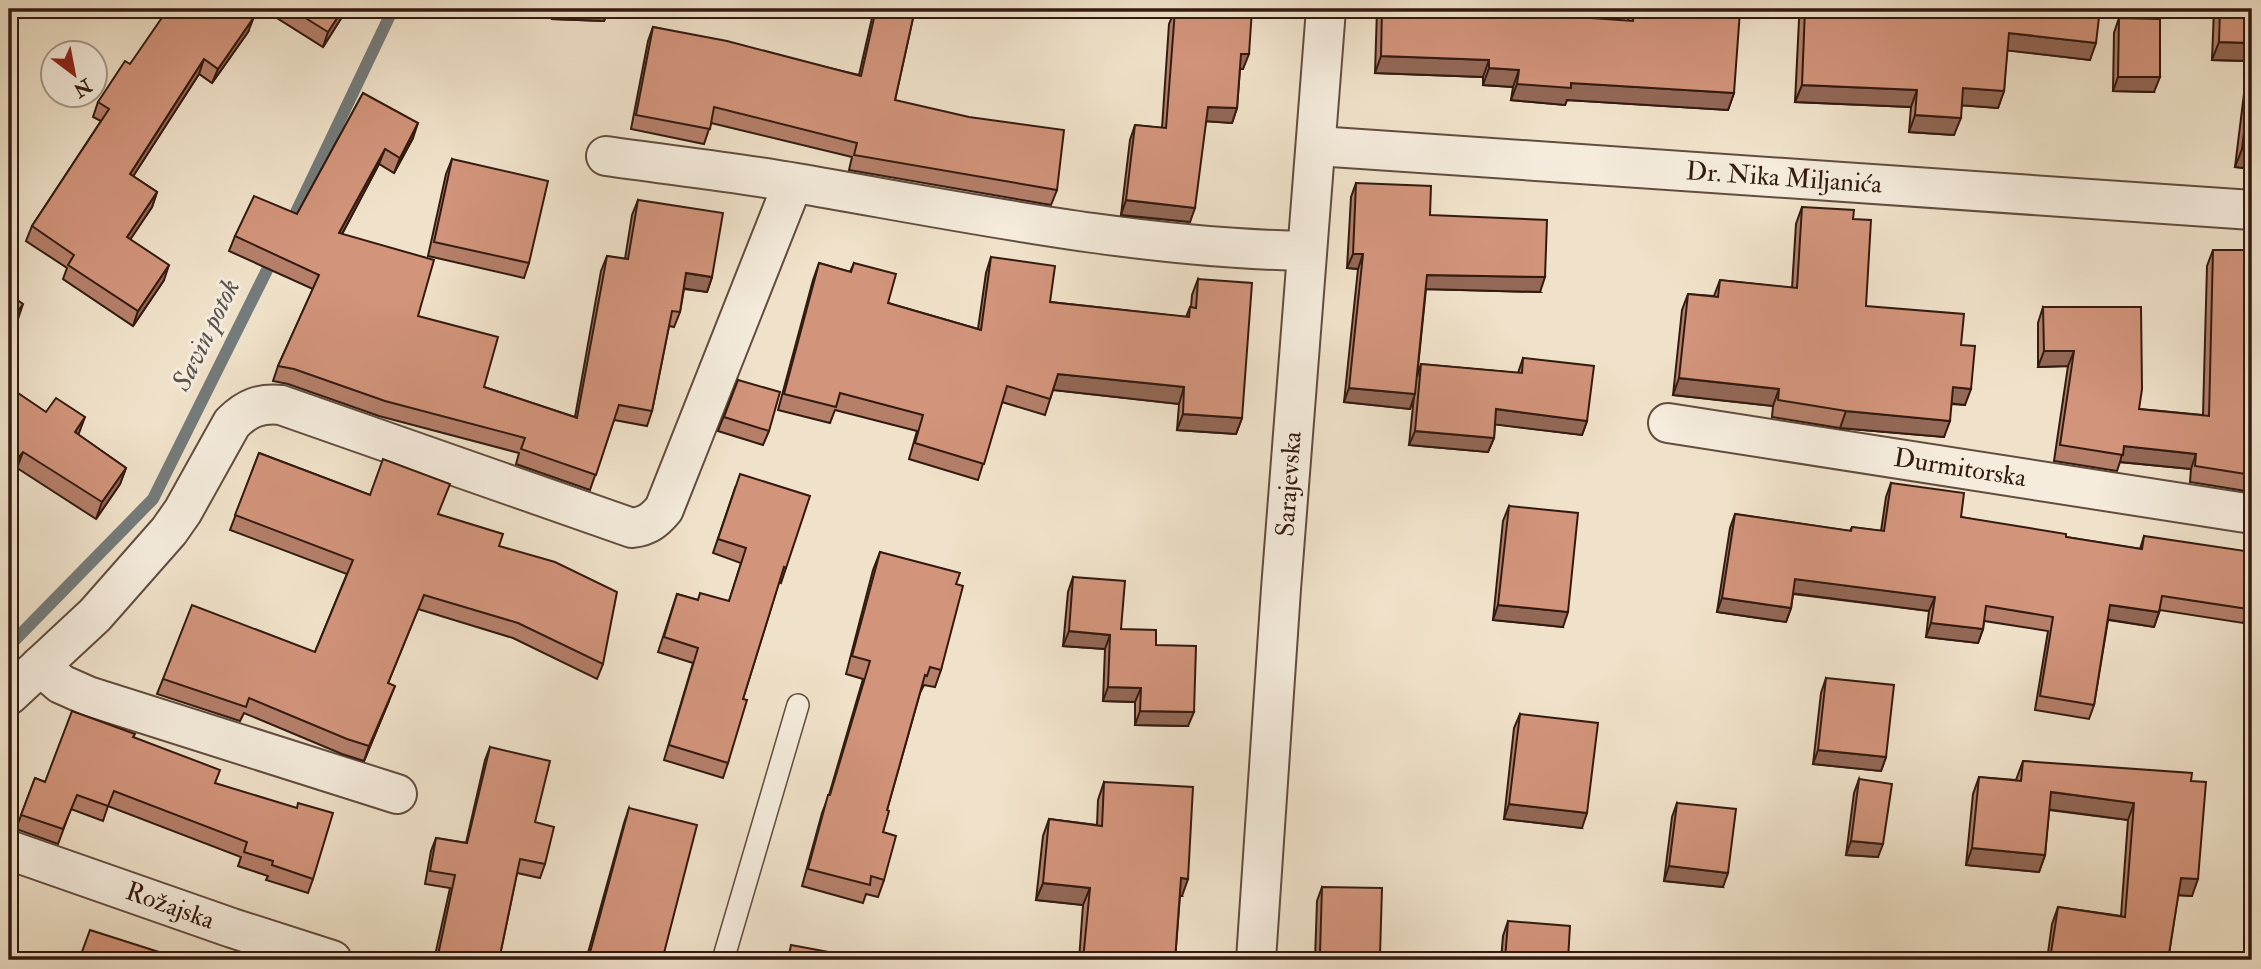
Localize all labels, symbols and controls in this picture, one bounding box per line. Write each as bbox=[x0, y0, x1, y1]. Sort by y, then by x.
north arrow bbox=[38, 38, 108, 108]
text: N bbox=[68, 72, 97, 103]
street label: Dr. Nika Miljanića bbox=[1685, 155, 1883, 201]
water label: Savin potok bbox=[164, 273, 248, 398]
street label: Sarajevska bbox=[1269, 430, 1309, 538]
street label: Durmitorska bbox=[1892, 442, 2029, 494]
street label: Rožajska bbox=[121, 875, 219, 937]

